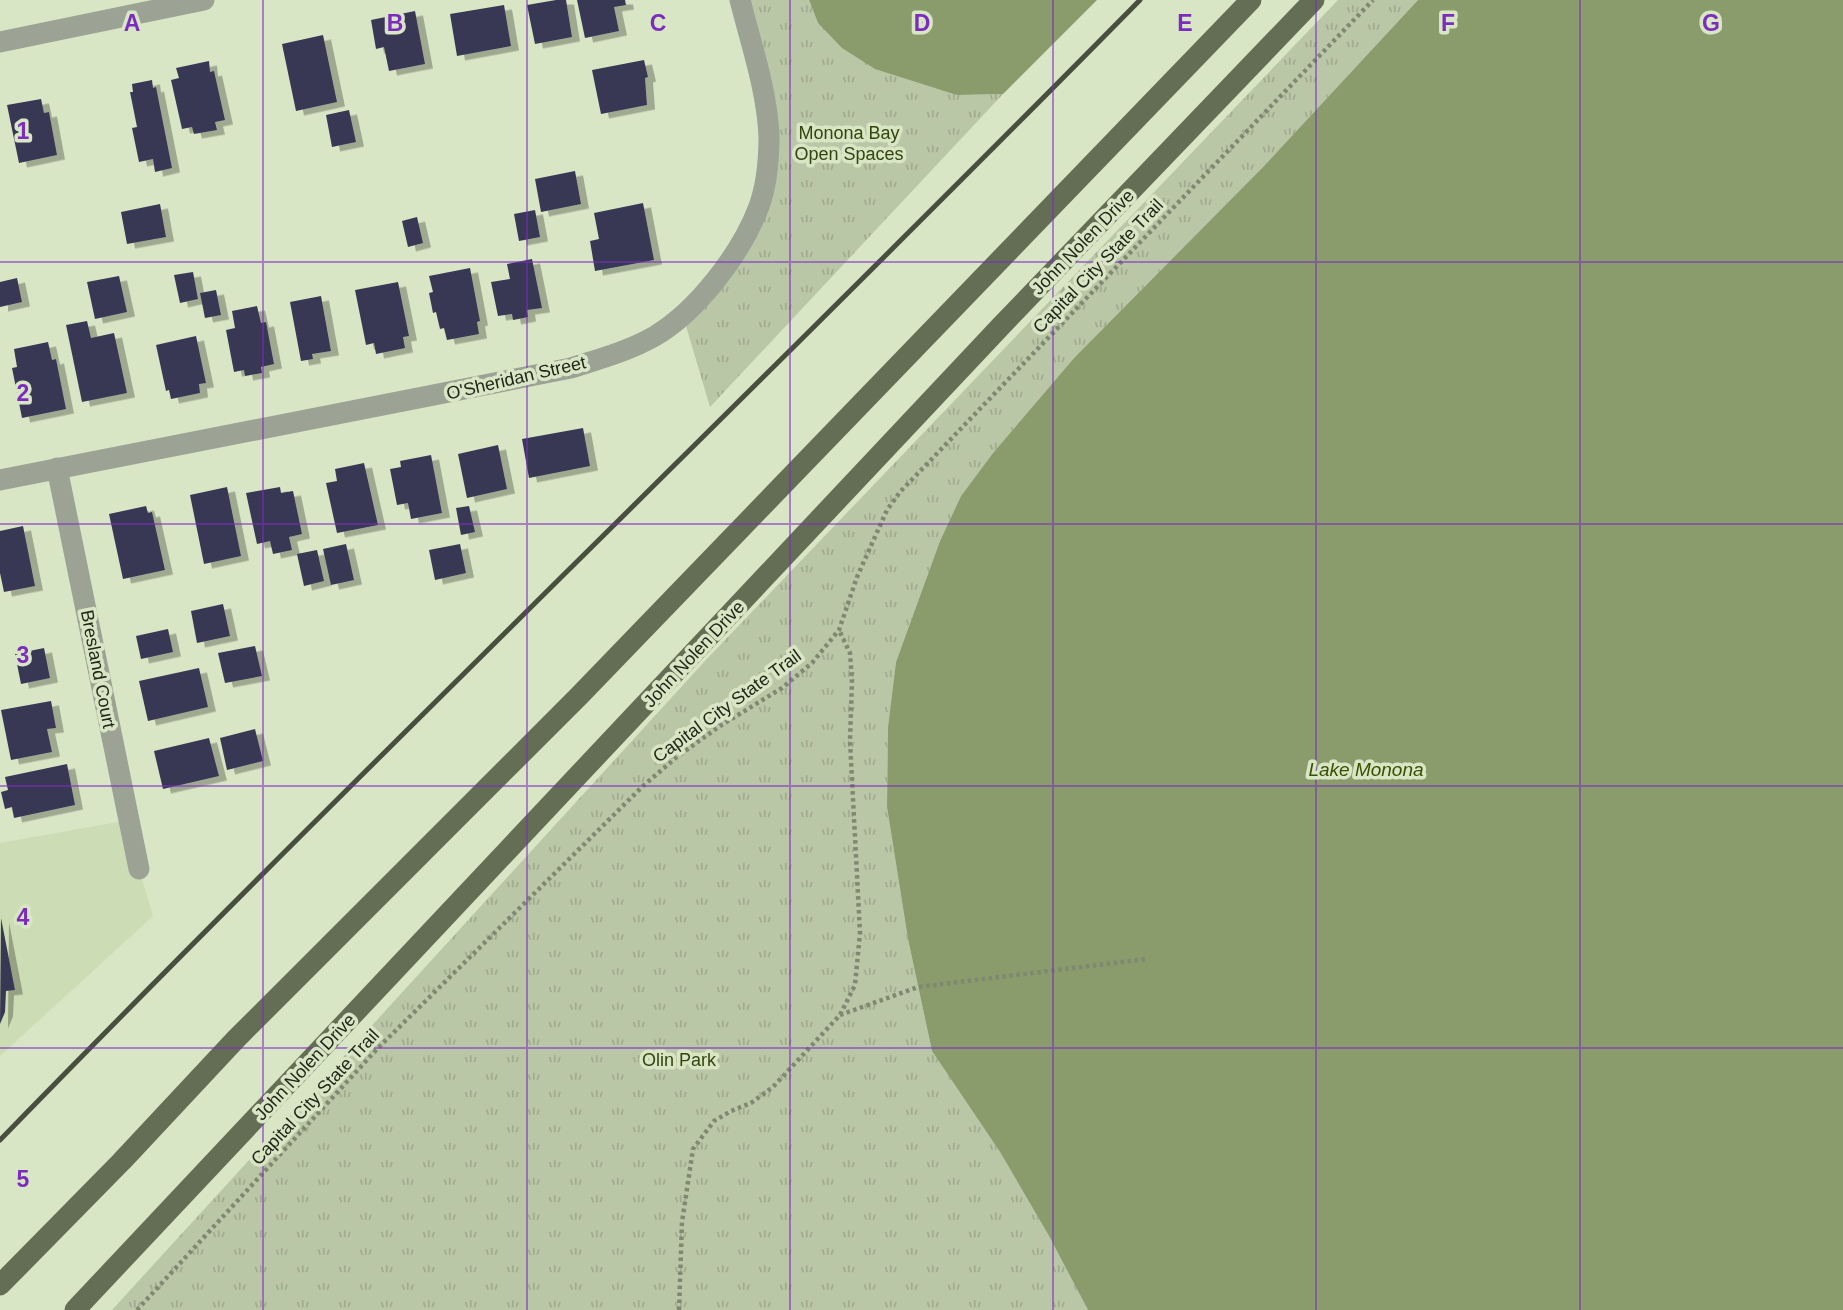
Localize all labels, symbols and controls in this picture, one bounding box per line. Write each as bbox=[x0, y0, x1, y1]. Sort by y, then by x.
text: A bbox=[124, 10, 140, 36]
text: B bbox=[387, 10, 403, 36]
text: C bbox=[650, 10, 666, 36]
text: D bbox=[914, 10, 930, 36]
text: E bbox=[1177, 10, 1193, 36]
text: F bbox=[1441, 10, 1455, 36]
text: G bbox=[1702, 10, 1720, 36]
text: 1 bbox=[17, 118, 30, 144]
park label: Monona Bay Open Spaces bbox=[794, 123, 904, 164]
street label: John Nolen Drive bbox=[1028, 185, 1138, 299]
street label: Capital City State Trail bbox=[1029, 195, 1167, 337]
street label: O'Sheridan Street bbox=[444, 352, 588, 404]
text: 2 bbox=[17, 380, 29, 406]
street label: John Nolen Drive bbox=[640, 597, 748, 711]
street label: Bresland Court bbox=[77, 608, 119, 730]
text: 3 bbox=[17, 642, 29, 668]
street label: Capital City State Trail bbox=[649, 646, 805, 766]
water label: Lake Monona bbox=[1308, 759, 1424, 780]
text: 4 bbox=[17, 904, 30, 930]
street label: John Nolen Drive bbox=[251, 1010, 359, 1124]
street label: Capital City State Trail bbox=[247, 1025, 383, 1169]
park label: Olin Park bbox=[642, 1050, 717, 1070]
text: 5 bbox=[17, 1166, 30, 1192]

